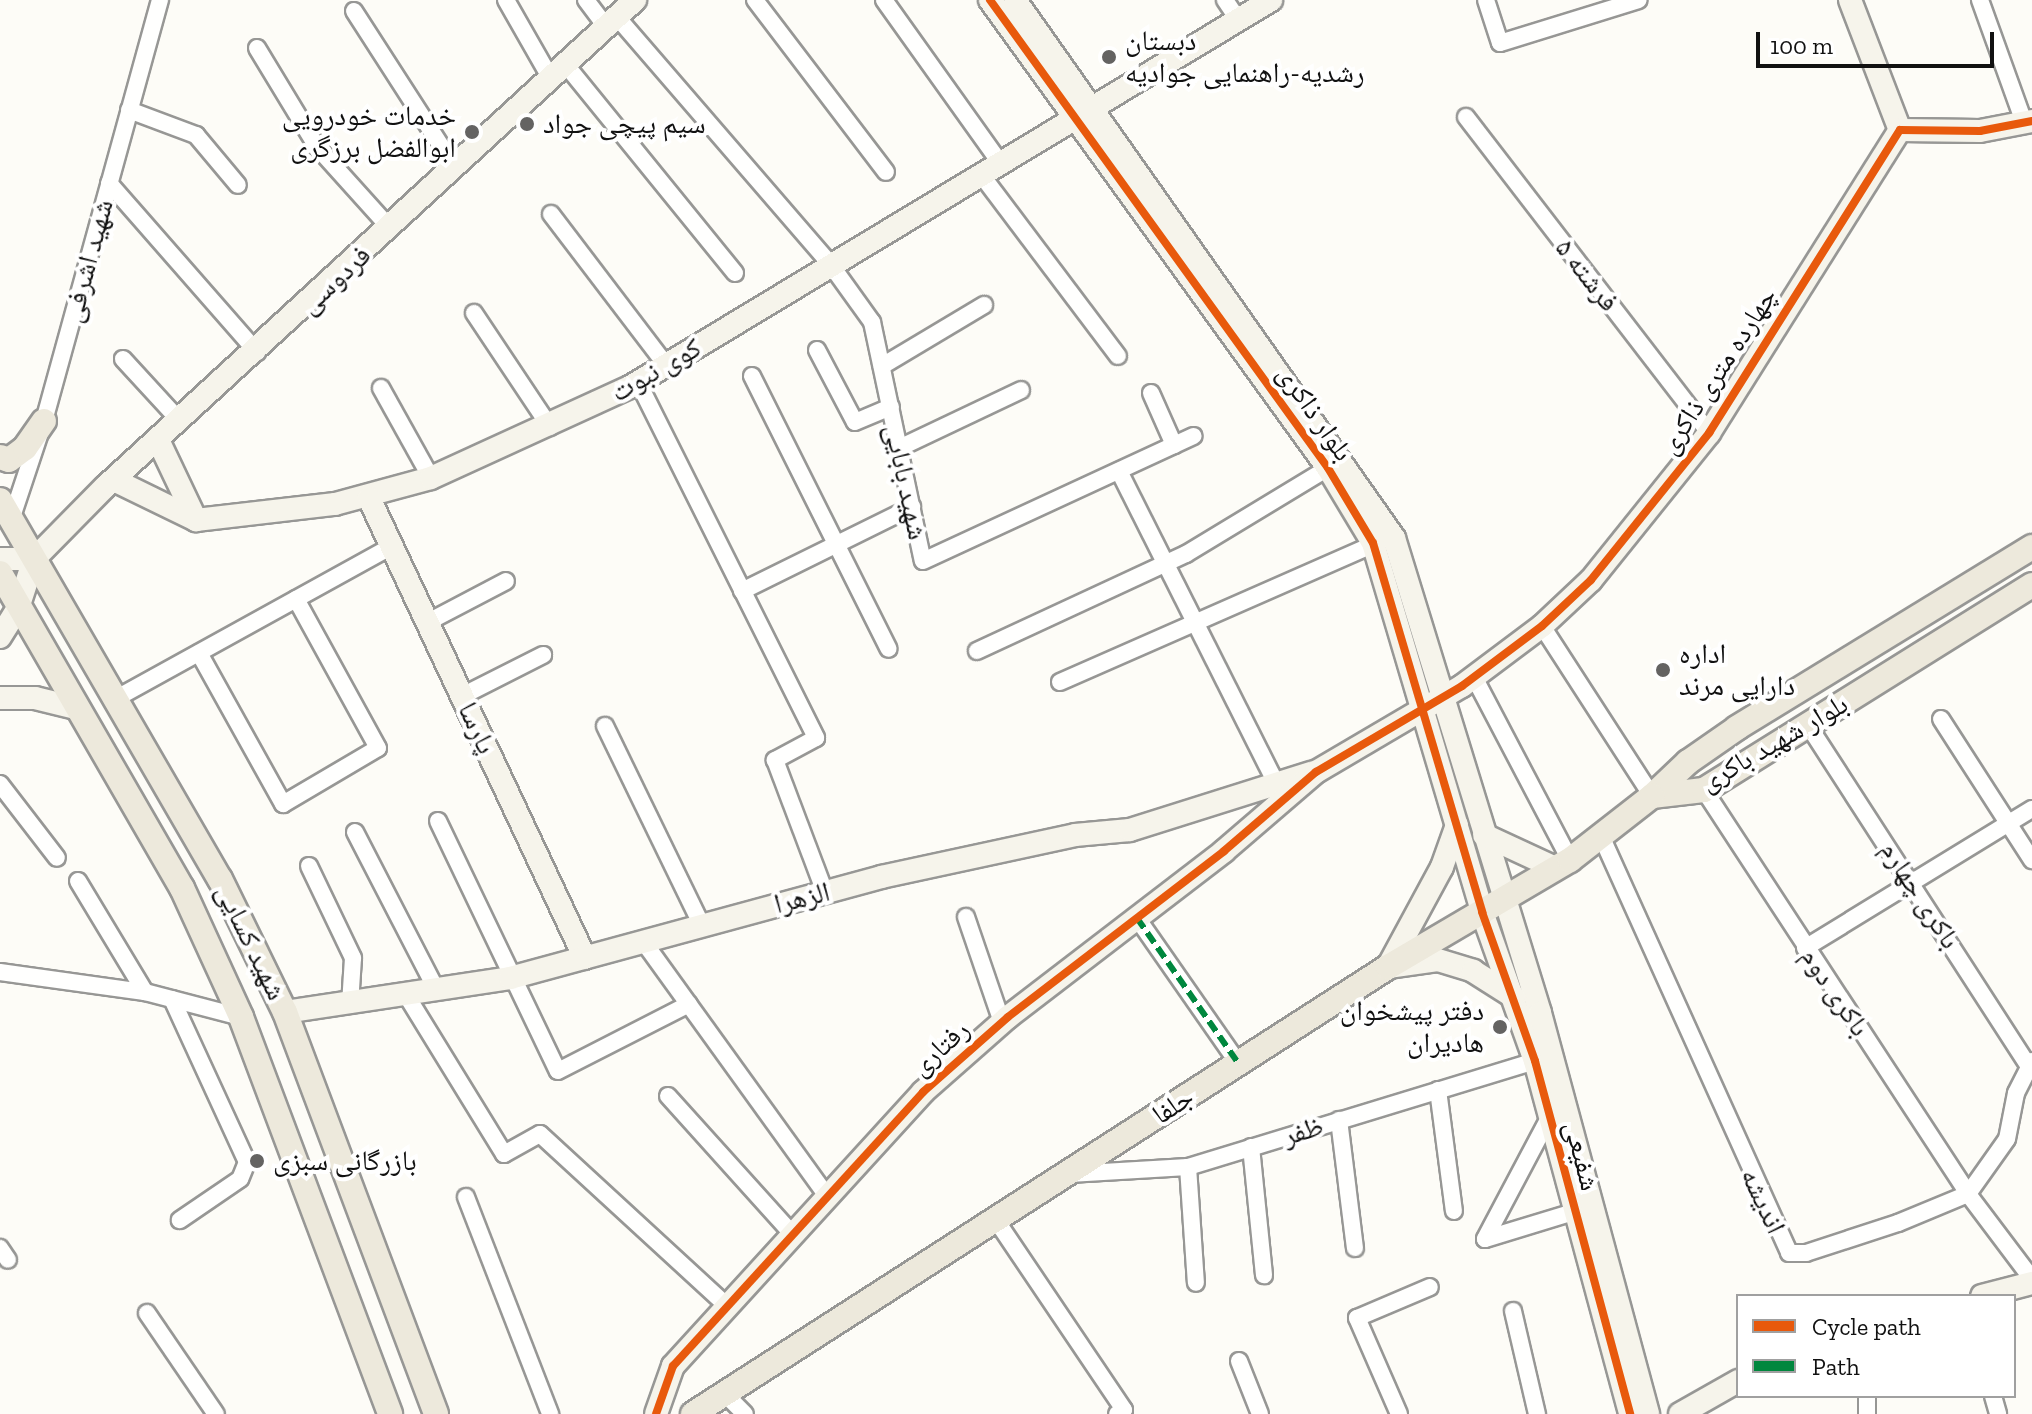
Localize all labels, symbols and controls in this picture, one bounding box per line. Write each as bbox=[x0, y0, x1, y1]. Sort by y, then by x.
scale bar bbox=[1760, 16, 1998, 66]
place label: دبستان رشدیه-راهنمایی جوادیه bbox=[1125, 24, 1365, 90]
text: 100 m bbox=[1770, 31, 1833, 60]
marker: دبستان رشدیه-راهنمایی جوادیه bbox=[1100, 48, 1118, 66]
place label: خدمات خودرویی ابوالفضل برزگری bbox=[282, 99, 456, 165]
place label: سیم پیچی جواد bbox=[543, 107, 706, 141]
marker: سیم پیچی جواد bbox=[518, 115, 536, 133]
marker: خدمات خودرویی ابوالفضل برزگری bbox=[463, 123, 481, 141]
street label: شهید اشرفی bbox=[55, 196, 121, 326]
street label: فرشته ۵ bbox=[1548, 232, 1626, 318]
street label: فردوسی bbox=[292, 239, 378, 321]
street label: چهارده متری ذاکری bbox=[1652, 281, 1784, 461]
street label: کوی نبوت bbox=[605, 331, 707, 409]
street label: بلوار ذاکری bbox=[1270, 358, 1360, 468]
street label: شهید بابایی bbox=[877, 421, 935, 543]
place label: اداره دارایی مرند bbox=[1679, 637, 1795, 703]
marker: اداره دارایی مرند bbox=[1654, 661, 1672, 679]
street label: بلوار شهید باکری bbox=[1694, 687, 1854, 799]
street label: پارسا bbox=[451, 697, 503, 759]
street label: باکری چهارم bbox=[1873, 835, 1967, 955]
street label: الزهرا bbox=[771, 875, 833, 921]
street label: شهید کسایی bbox=[209, 879, 293, 1005]
street label: باکری دوم bbox=[1793, 941, 1877, 1043]
place label: دفتر پیشخوان هادیران bbox=[1340, 994, 1484, 1060]
street label: رفتاری bbox=[904, 1013, 976, 1083]
marker: دفتر پیشخوان هادیران bbox=[1491, 1018, 1509, 1036]
street label: جلفا bbox=[1146, 1080, 1200, 1132]
street label: ظفر bbox=[1279, 1109, 1327, 1153]
street label: شفیعی bbox=[1557, 1118, 1607, 1194]
place label: بازرگانی سبزی bbox=[273, 1144, 417, 1178]
marker: بازرگانی سبزی bbox=[248, 1152, 266, 1170]
street label: اندیشه bbox=[1733, 1163, 1793, 1239]
legend bbox=[1736, 1294, 2016, 1398]
text: Cycle path bbox=[1812, 1312, 1921, 1341]
text: Path bbox=[1812, 1352, 1860, 1381]

